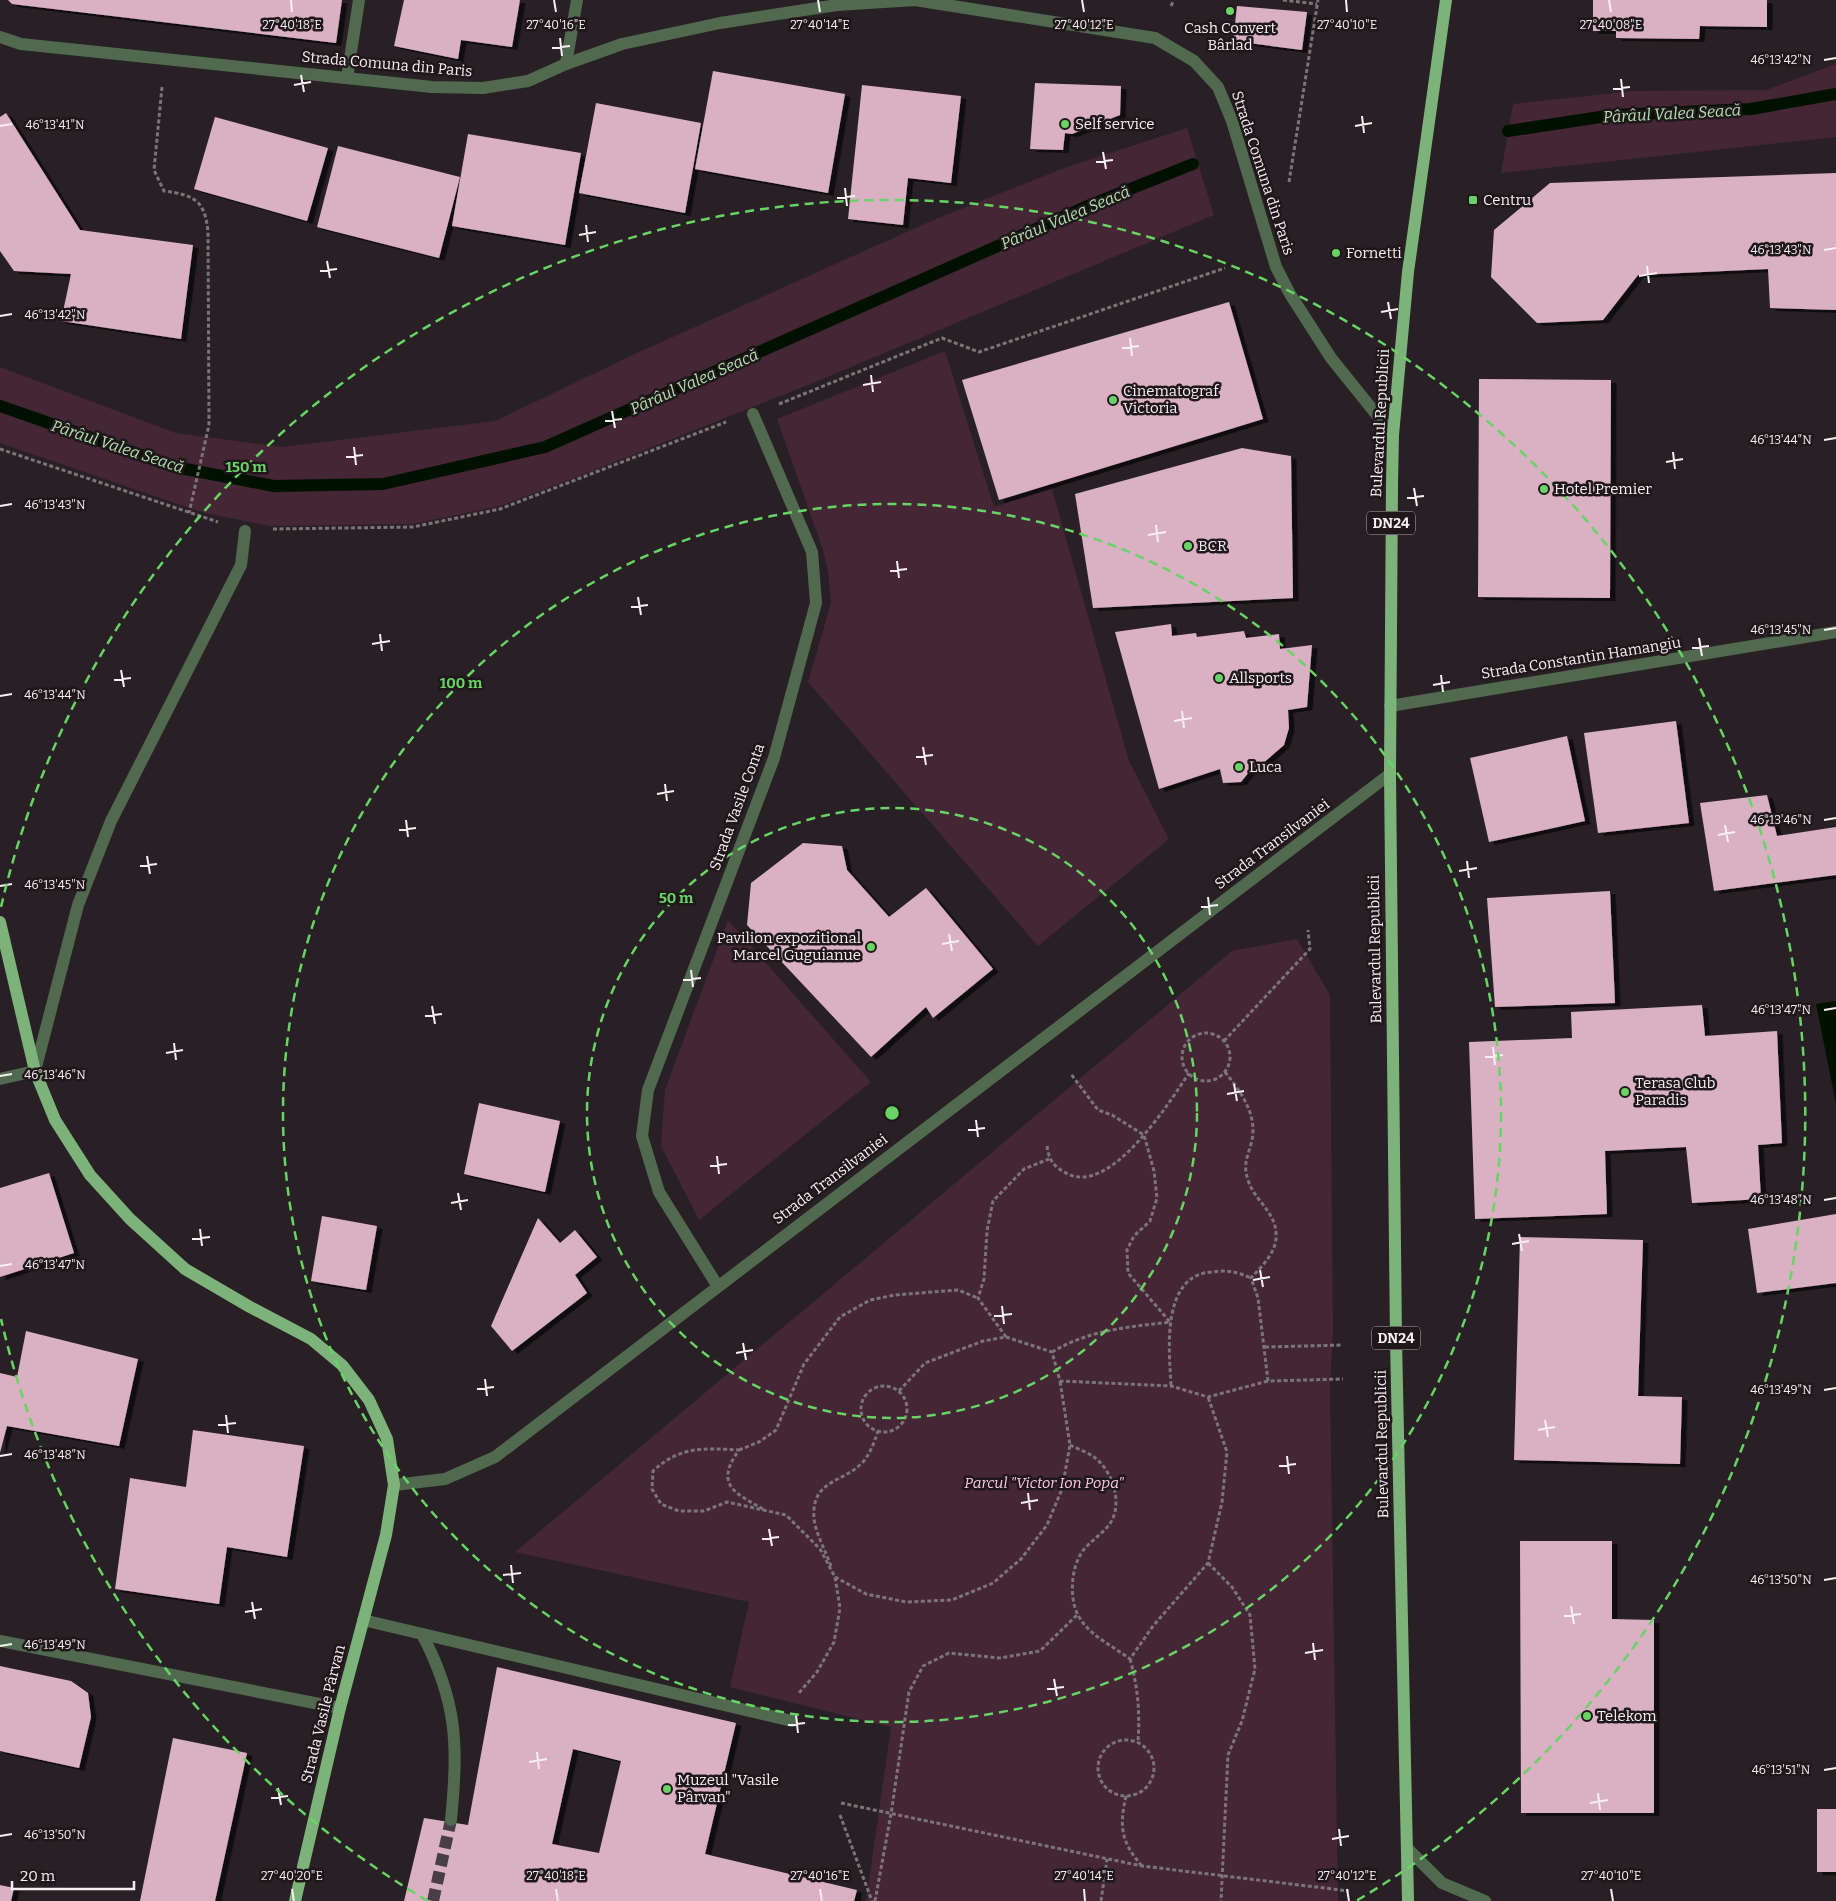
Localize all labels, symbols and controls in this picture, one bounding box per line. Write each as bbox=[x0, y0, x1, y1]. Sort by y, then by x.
marker: Cash Convert Bârlad bbox=[1224, 5, 1236, 17]
text: 27°40'18"E bbox=[262, 18, 322, 32]
text: 27°40'16"E bbox=[526, 18, 586, 32]
text: 27°40'14"E bbox=[790, 18, 850, 32]
text: 27°40'12"E bbox=[1054, 18, 1114, 32]
text: 27°40'10"E bbox=[1317, 18, 1377, 32]
text: 27°40'08"E bbox=[1580, 18, 1642, 32]
place label: Cash Convert Bârlad bbox=[1184, 19, 1277, 54]
street label: Strada Comuna din Paris bbox=[301, 48, 473, 80]
text: 46°13'42"N bbox=[1751, 53, 1812, 67]
street label: Strada Comuna din Paris bbox=[1228, 89, 1298, 257]
water label: Pârâul Valea Seacă bbox=[1602, 100, 1742, 127]
place label: Self service bbox=[1075, 115, 1155, 133]
text: 46°13'41"N bbox=[25, 118, 85, 132]
marker: Self service bbox=[1059, 118, 1071, 130]
water label: Pârâul Valea Seacă bbox=[998, 182, 1133, 253]
place label: Centru bbox=[1483, 191, 1531, 209]
marker: Centru bbox=[1467, 194, 1479, 206]
text: 46°13'43"N bbox=[1751, 243, 1812, 257]
place label: Fornetti bbox=[1346, 244, 1402, 262]
marker: Fornetti bbox=[1330, 247, 1342, 259]
text: 46°13'42"N bbox=[25, 308, 86, 322]
water label: Pârâul Valea Seacă bbox=[627, 345, 761, 418]
street label: Bulevardul Republicii bbox=[1367, 348, 1393, 498]
place label: Cinematograf Victoria bbox=[1123, 382, 1220, 417]
marker: Cinematograf Victoria bbox=[1107, 394, 1119, 406]
water label: Pârâul Valea Seacă bbox=[49, 416, 187, 477]
text: 46°13'44"N bbox=[1750, 433, 1812, 447]
text: 150 m bbox=[225, 458, 267, 476]
place label: Hotel Premier bbox=[1554, 480, 1652, 498]
marker: Hotel Premier bbox=[1538, 483, 1550, 495]
text: 46°13'43"N bbox=[25, 498, 86, 512]
road number: DN24 bbox=[1367, 512, 1415, 534]
place label: BCR bbox=[1198, 537, 1227, 555]
marker: BCR bbox=[1182, 540, 1194, 552]
text: 46°13'45"N bbox=[1751, 623, 1812, 637]
street label: Strada Constantin Hamangiu bbox=[1480, 633, 1682, 683]
place label: Allsports bbox=[1229, 669, 1292, 687]
marker: Allsports bbox=[1213, 672, 1225, 684]
text: 100 m bbox=[440, 674, 483, 692]
text: 46°13'44"N bbox=[24, 688, 86, 702]
street label: Strada Vasile Conta bbox=[706, 741, 768, 873]
place label: Luca bbox=[1249, 758, 1282, 776]
marker: Luca bbox=[1233, 761, 1245, 773]
street label: Strada Transilvaniei bbox=[1211, 795, 1333, 893]
text: 46°13'46"N bbox=[1750, 813, 1812, 827]
street label: Bulevardul Republicii bbox=[1365, 874, 1385, 1023]
text: 46°13'45"N bbox=[25, 878, 86, 892]
text: 50 m bbox=[659, 889, 694, 907]
place label: Pavilion expozitional Marcel Guguianue bbox=[717, 929, 861, 964]
marker: Pavilion expozitional Marcel Guguianue bbox=[865, 941, 877, 953]
text: 46°13'47"N bbox=[1751, 1003, 1812, 1017]
text: 46°13'46"N bbox=[24, 1068, 86, 1082]
place label: Terasa Club Paradis bbox=[1635, 1074, 1716, 1109]
marker: Terasa Club Paradis bbox=[1619, 1086, 1631, 1098]
centre of rings bbox=[883, 1104, 901, 1122]
street label: Strada Transilvaniei bbox=[769, 1130, 891, 1228]
text: 46°13'48"N bbox=[1750, 1193, 1812, 1207]
text: 46°13'47"N bbox=[25, 1258, 86, 1272]
road number: DN24 bbox=[1372, 1326, 1420, 1350]
street label: Bulevardul Republicii bbox=[1372, 1369, 1392, 1518]
text: 46°13'49"N bbox=[1750, 1383, 1812, 1397]
text: 46°13'48"N bbox=[24, 1448, 86, 1462]
park label: Parcul "Victor Ion Popa" bbox=[964, 1474, 1124, 1492]
text: 46°13'50"N bbox=[1750, 1573, 1812, 1587]
text: 46°13'49"N bbox=[24, 1638, 86, 1652]
street label: Strada Vasile Pârvan bbox=[297, 1643, 349, 1785]
place label: Telekom bbox=[1597, 1707, 1657, 1725]
marker: Telekom bbox=[1581, 1710, 1593, 1722]
text: 46°13'51"N bbox=[1752, 1763, 1811, 1777]
place label: Muzeul "Vasile Pârvan" bbox=[677, 1771, 779, 1806]
marker: Muzeul "Vasile Pârvan" bbox=[661, 1783, 673, 1795]
text: 46°13'50"N bbox=[24, 1828, 86, 1842]
scale bar bbox=[12, 1858, 135, 1890]
text: 20 m bbox=[20, 1867, 56, 1885]
text: 27°40'20"E bbox=[261, 1869, 323, 1883]
text: 27°40'18"E bbox=[526, 1869, 586, 1883]
text: 27°40'16"E bbox=[790, 1869, 850, 1883]
text: 27°40'14"E bbox=[1054, 1869, 1114, 1883]
text: 27°40'12"E bbox=[1317, 1869, 1377, 1883]
text: 27°40'10"E bbox=[1581, 1869, 1641, 1883]

